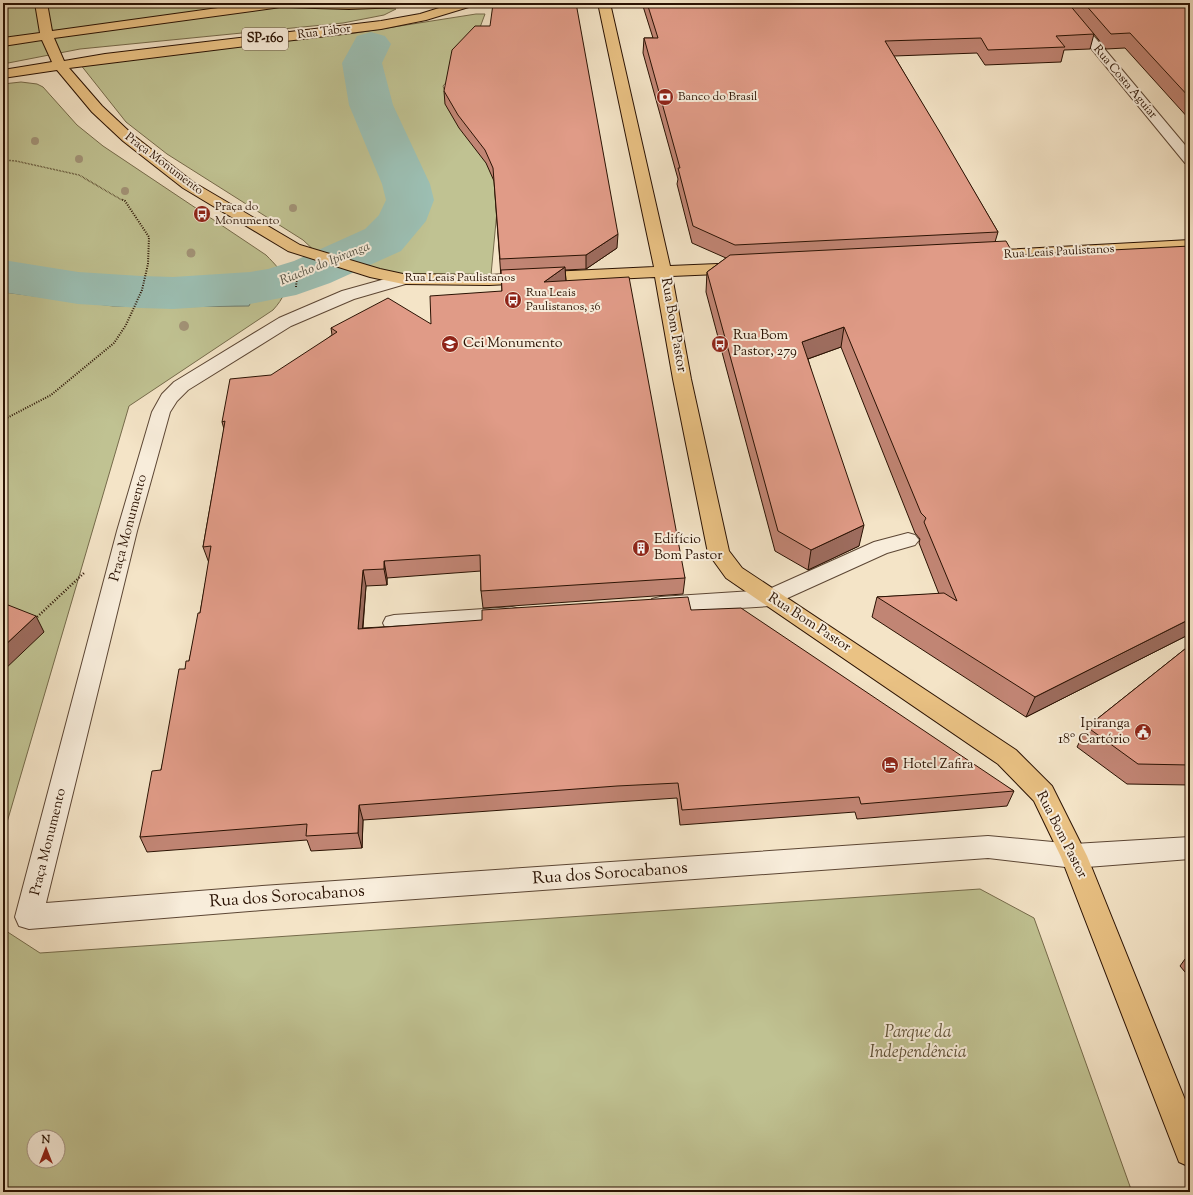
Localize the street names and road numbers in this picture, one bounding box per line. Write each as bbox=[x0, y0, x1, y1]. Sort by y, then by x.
street label: Rua Tabor bbox=[296, 20, 352, 44]
road number: SP-160 bbox=[242, 28, 288, 50]
street label: Rua Costa Aguiar bbox=[1089, 41, 1162, 123]
street label: Praça Monumento bbox=[121, 128, 207, 200]
street label: Rua Leais Paulistanos bbox=[1003, 240, 1115, 264]
street label: Rua Leais Paulistanos bbox=[405, 269, 516, 287]
street label: Rua Bom Pastor bbox=[655, 276, 691, 375]
street label: Praça Monumento bbox=[105, 472, 153, 584]
street label: Rua Bom Pastor bbox=[763, 589, 855, 658]
street label: Praça Monumento bbox=[26, 786, 72, 898]
street label: Rua Bom Pastor bbox=[1030, 788, 1092, 883]
street label: Rua dos Sorocabanos bbox=[532, 857, 689, 891]
street label: Rua dos Sorocabanos bbox=[209, 880, 366, 914]

